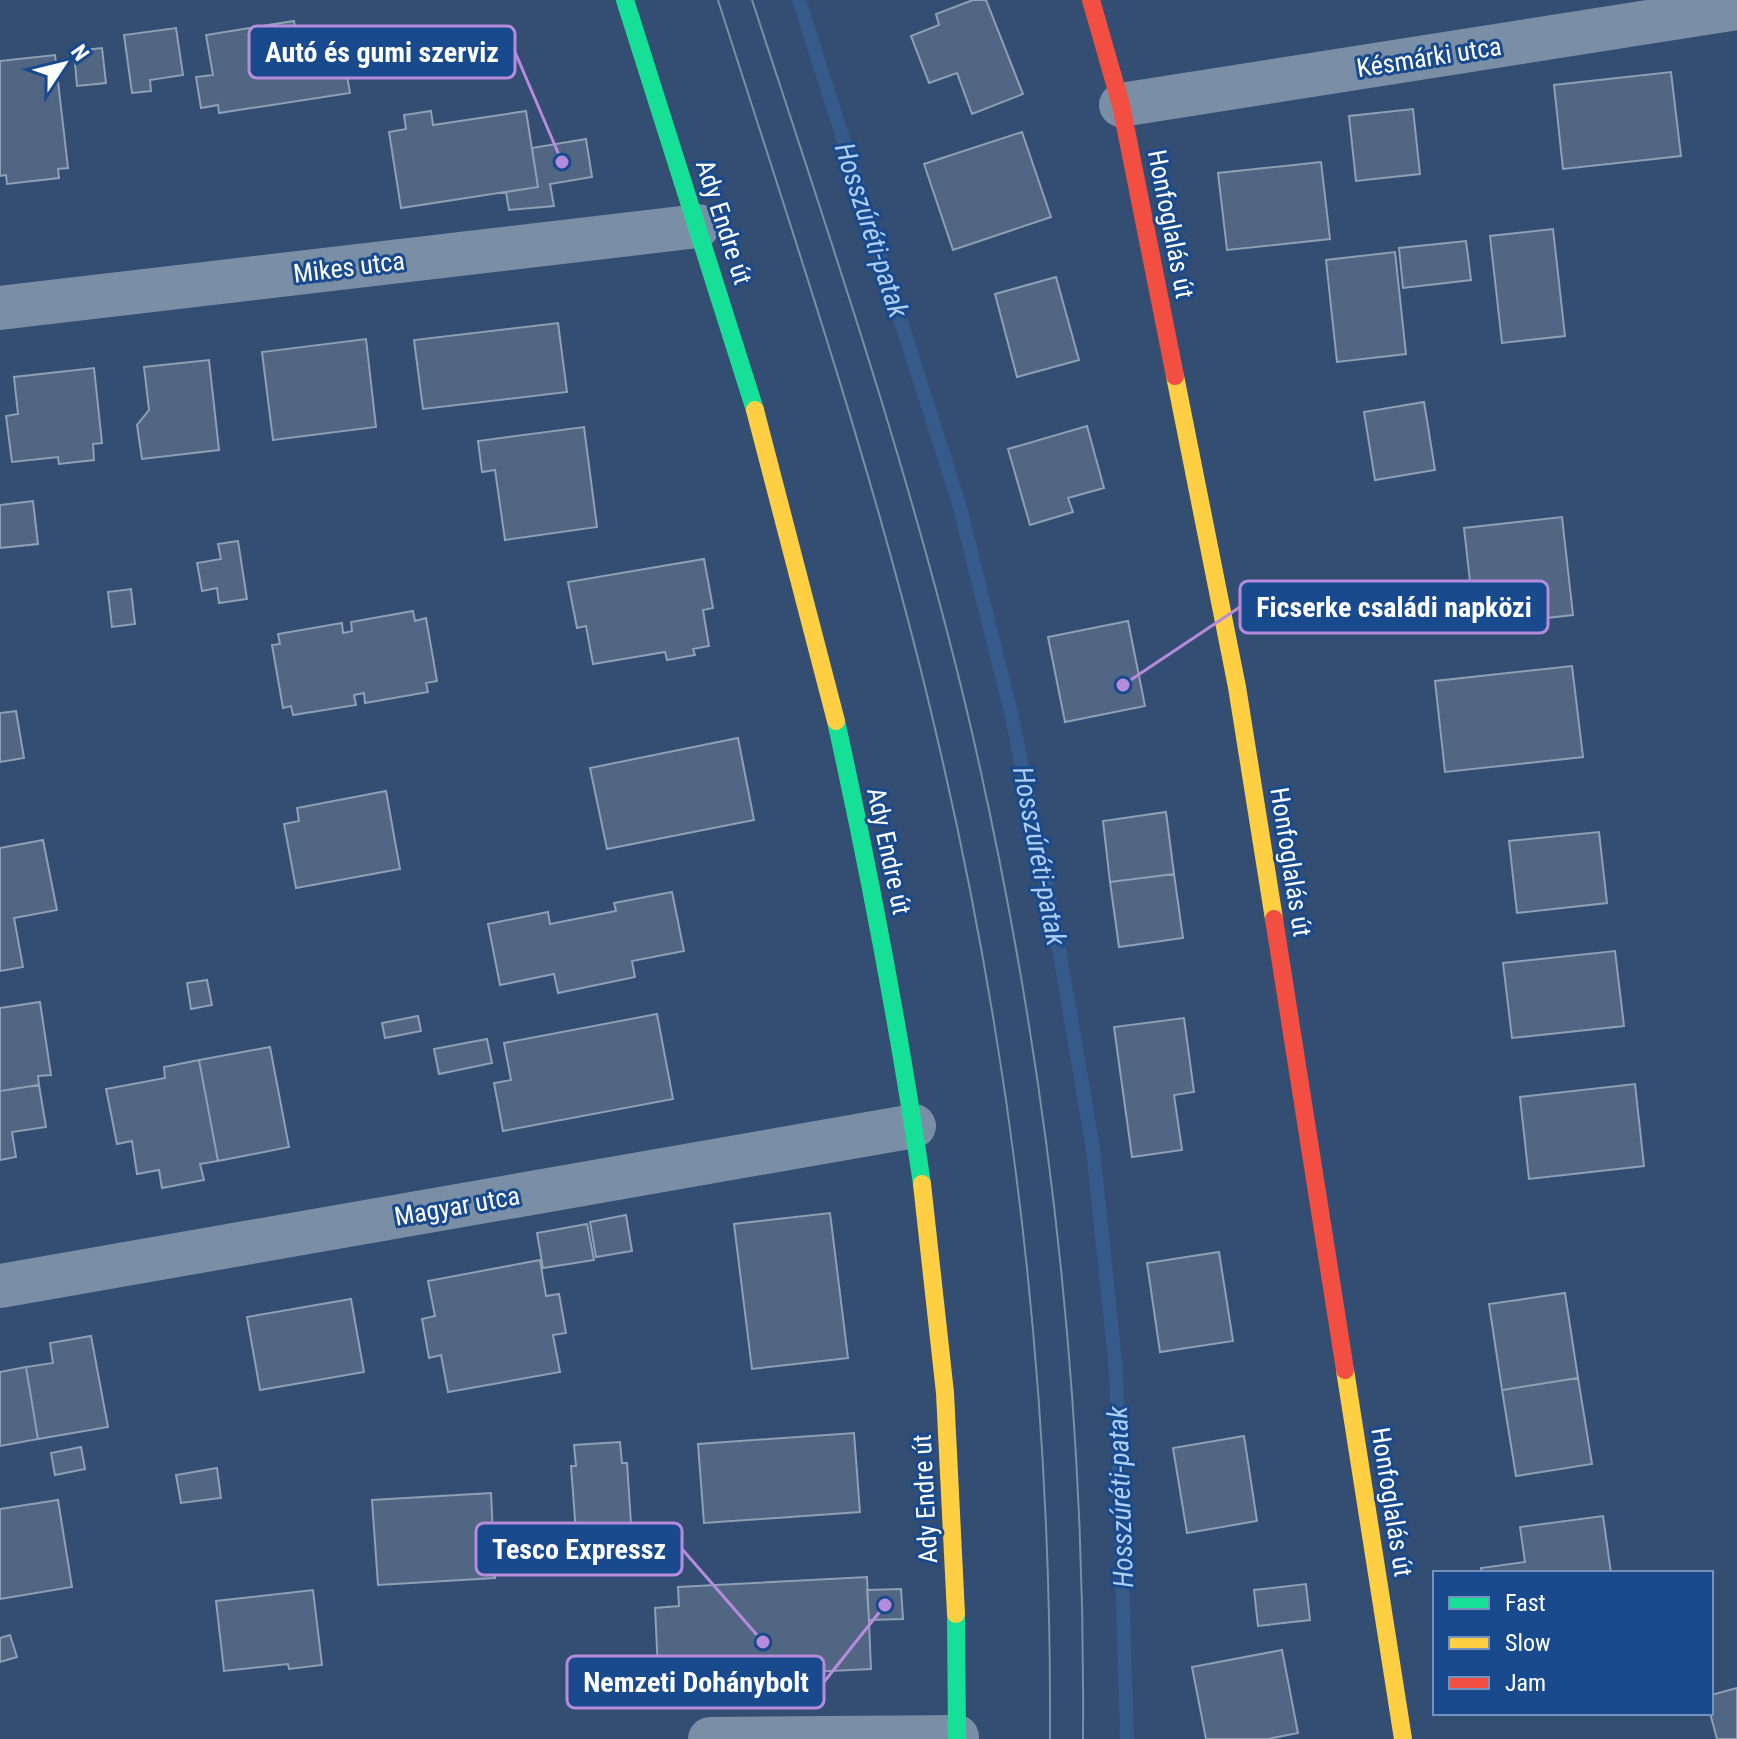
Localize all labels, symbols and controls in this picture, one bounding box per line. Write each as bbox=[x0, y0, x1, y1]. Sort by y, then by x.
north arrow bbox=[24, 24, 104, 104]
callout: Autó és gumi szerviz bbox=[249, 26, 515, 78]
street label: Késmárki utca bbox=[1354, 31, 1504, 83]
text: Autó és gumi szerviz bbox=[265, 36, 499, 69]
text: N bbox=[66, 40, 94, 66]
water label: Hosszúréti-patak bbox=[828, 139, 916, 322]
street label: Honfoglalás út bbox=[1142, 147, 1200, 301]
street label: Ady Endre út bbox=[690, 156, 758, 288]
street label: Mikes utca bbox=[292, 245, 406, 289]
callout: Ficserke családi napközi bbox=[1240, 581, 1548, 633]
text: Ficserke családi napközi bbox=[1256, 591, 1532, 624]
water label: Hosszúréti-patak bbox=[1006, 764, 1073, 949]
street label: Ady Endre út bbox=[861, 785, 917, 917]
street label: Honfoglalás út bbox=[1264, 785, 1318, 939]
street label: Magyar utca bbox=[392, 1180, 522, 1232]
water label: Hosszúréti-patak bbox=[1101, 1405, 1140, 1588]
street label: Honfoglalás út bbox=[1365, 1425, 1419, 1579]
street label: Ady Endre út bbox=[907, 1434, 943, 1564]
callout: Tesco Expressz bbox=[476, 1523, 682, 1575]
text: Tesco Expressz bbox=[492, 1533, 666, 1566]
legend bbox=[1433, 1571, 1713, 1715]
text: Fast bbox=[1505, 1589, 1546, 1617]
text: Slow bbox=[1505, 1629, 1551, 1657]
callout: Nemzeti Dohánybolt bbox=[567, 1656, 824, 1708]
text: Nemzeti Dohánybolt bbox=[583, 1666, 809, 1699]
text: Jam bbox=[1505, 1669, 1546, 1697]

